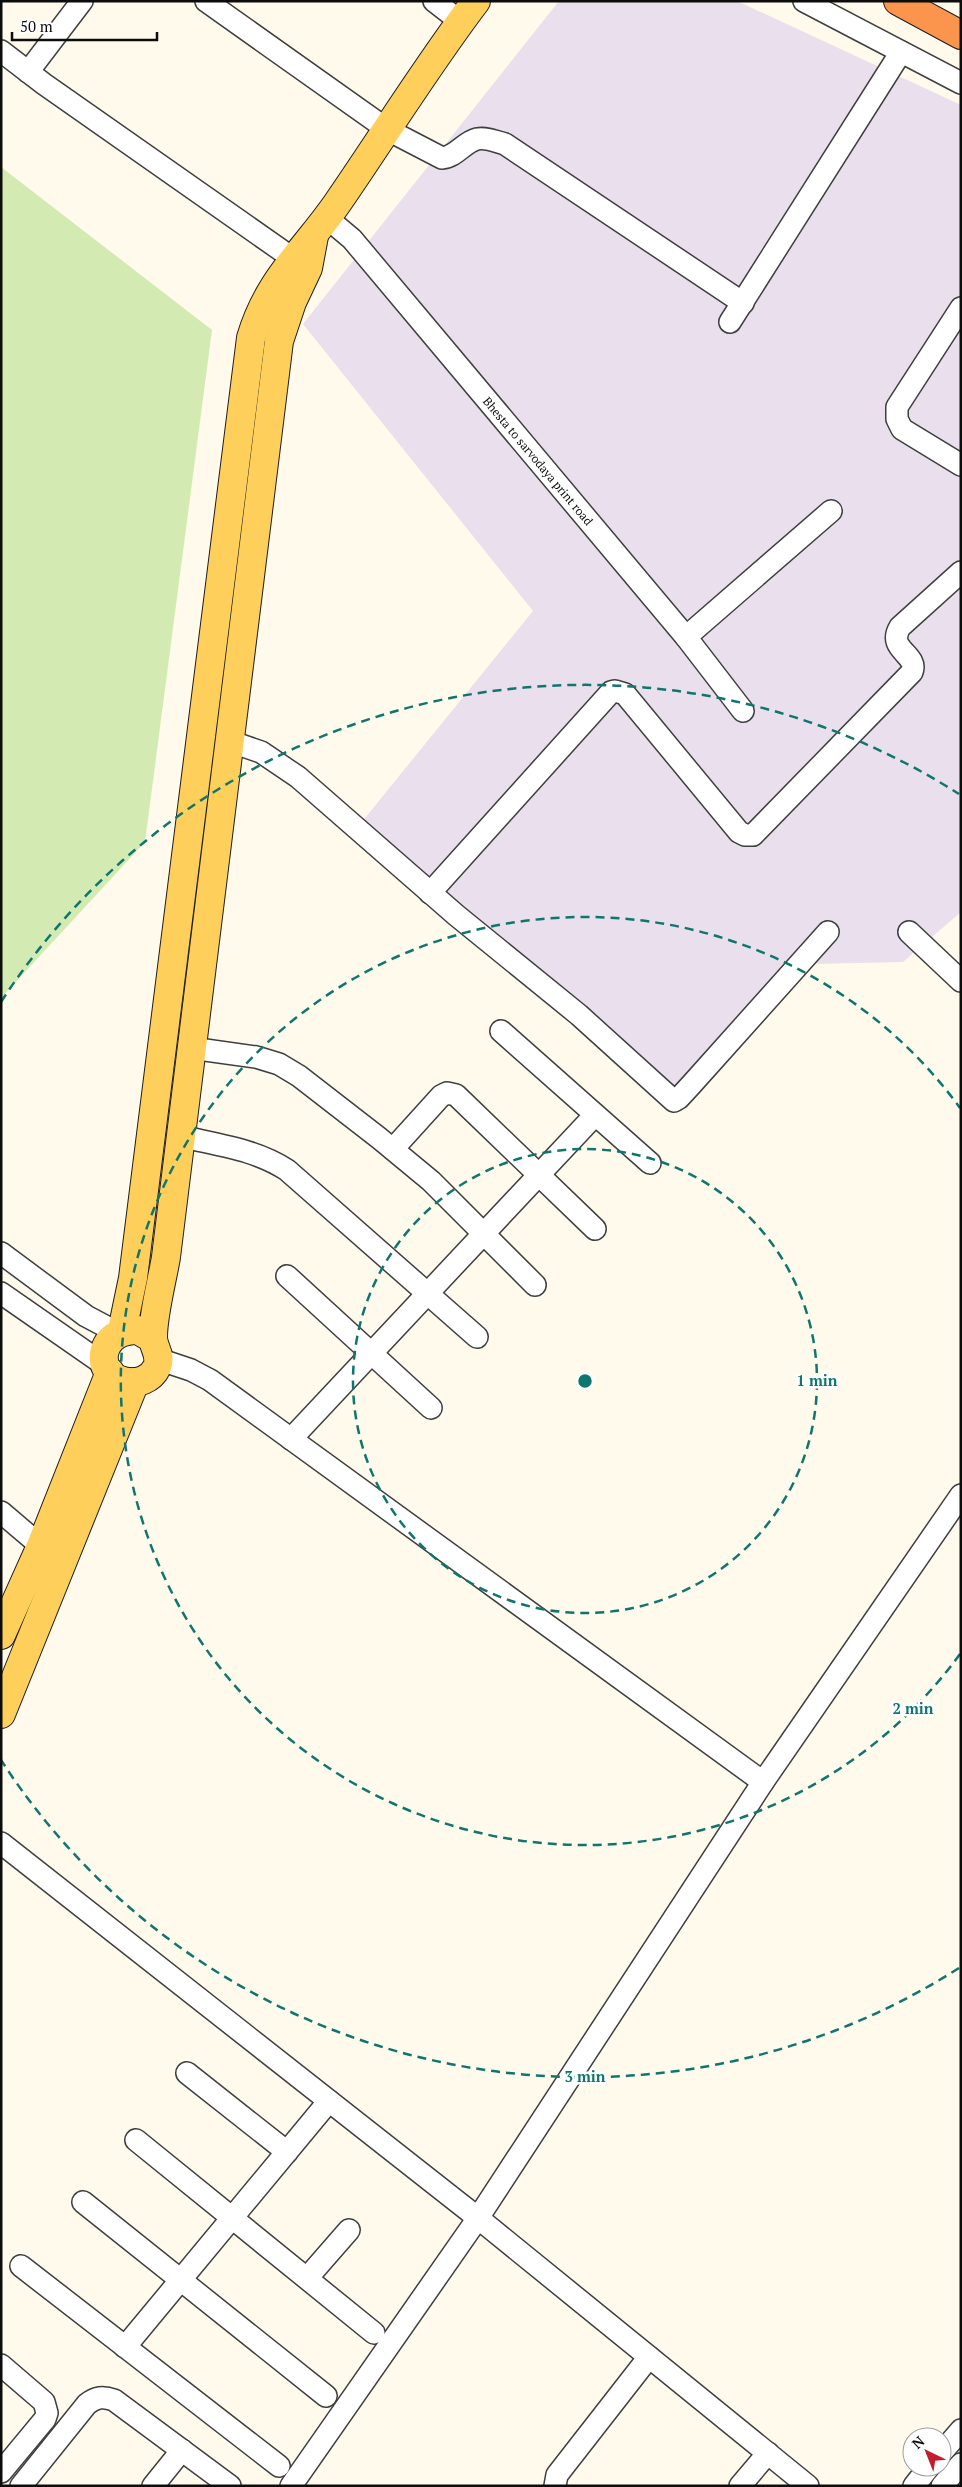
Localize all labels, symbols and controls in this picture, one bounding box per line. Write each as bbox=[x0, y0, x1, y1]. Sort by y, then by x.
scale bar bbox=[12, 10, 158, 42]
text: 50 m bbox=[20, 16, 53, 36]
street label: Bhesta to sarvodaya print road bbox=[480, 394, 596, 528]
text: 1 min bbox=[796, 1370, 838, 1390]
centre of rings bbox=[576, 1372, 594, 1390]
text: 2 min bbox=[892, 1698, 934, 1718]
text: 3 min bbox=[564, 2066, 606, 2086]
north arrow bbox=[902, 2427, 952, 2477]
text: N bbox=[907, 2431, 928, 2453]

